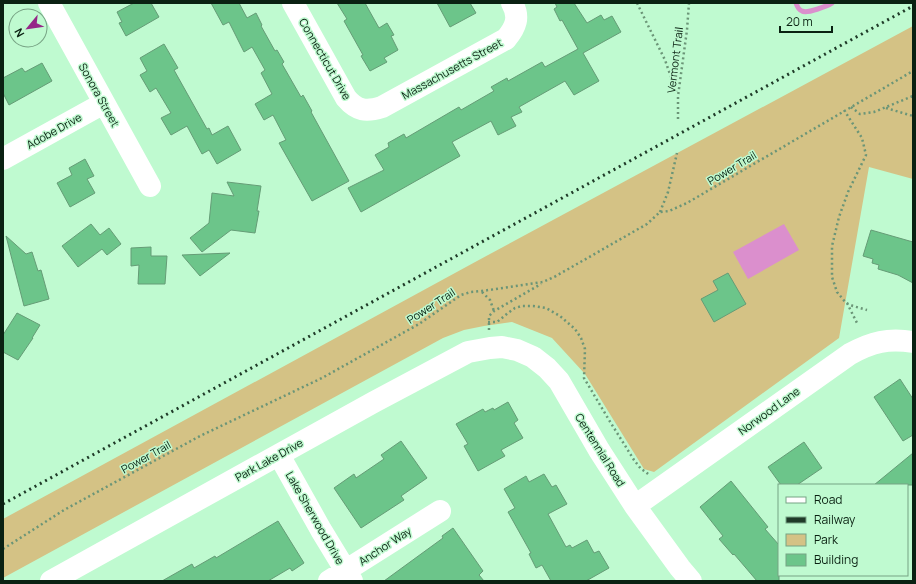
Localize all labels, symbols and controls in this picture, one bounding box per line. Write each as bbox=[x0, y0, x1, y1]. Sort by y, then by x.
north arrow bbox=[8, 8, 48, 48]
scale bar bbox=[780, 8, 832, 34]
text: 20 m bbox=[786, 13, 813, 30]
street label: Connecticut Drive bbox=[296, 15, 355, 103]
text: N bbox=[10, 26, 27, 40]
street label: Vermont Trail bbox=[663, 26, 686, 94]
street label: Massachusetts Street bbox=[399, 35, 505, 102]
street label: Sonora Street bbox=[76, 60, 123, 129]
street label: Adobe Drive bbox=[24, 109, 85, 152]
street label: Power Trail bbox=[704, 147, 759, 188]
street label: Power Trail bbox=[404, 284, 458, 327]
street label: Norwood Lane bbox=[735, 383, 803, 438]
street label: Centennial Road bbox=[572, 410, 629, 489]
street label: Park Lake Drive bbox=[232, 434, 306, 484]
street label: Power Trail bbox=[118, 437, 173, 476]
street label: Lake Sherwood Drive bbox=[283, 468, 348, 567]
legend bbox=[778, 484, 908, 576]
text: Road bbox=[814, 491, 842, 508]
text: Railway bbox=[814, 511, 856, 528]
street label: Anchor Way bbox=[355, 523, 414, 568]
text: Park bbox=[814, 531, 839, 548]
text: Building bbox=[814, 551, 858, 568]

